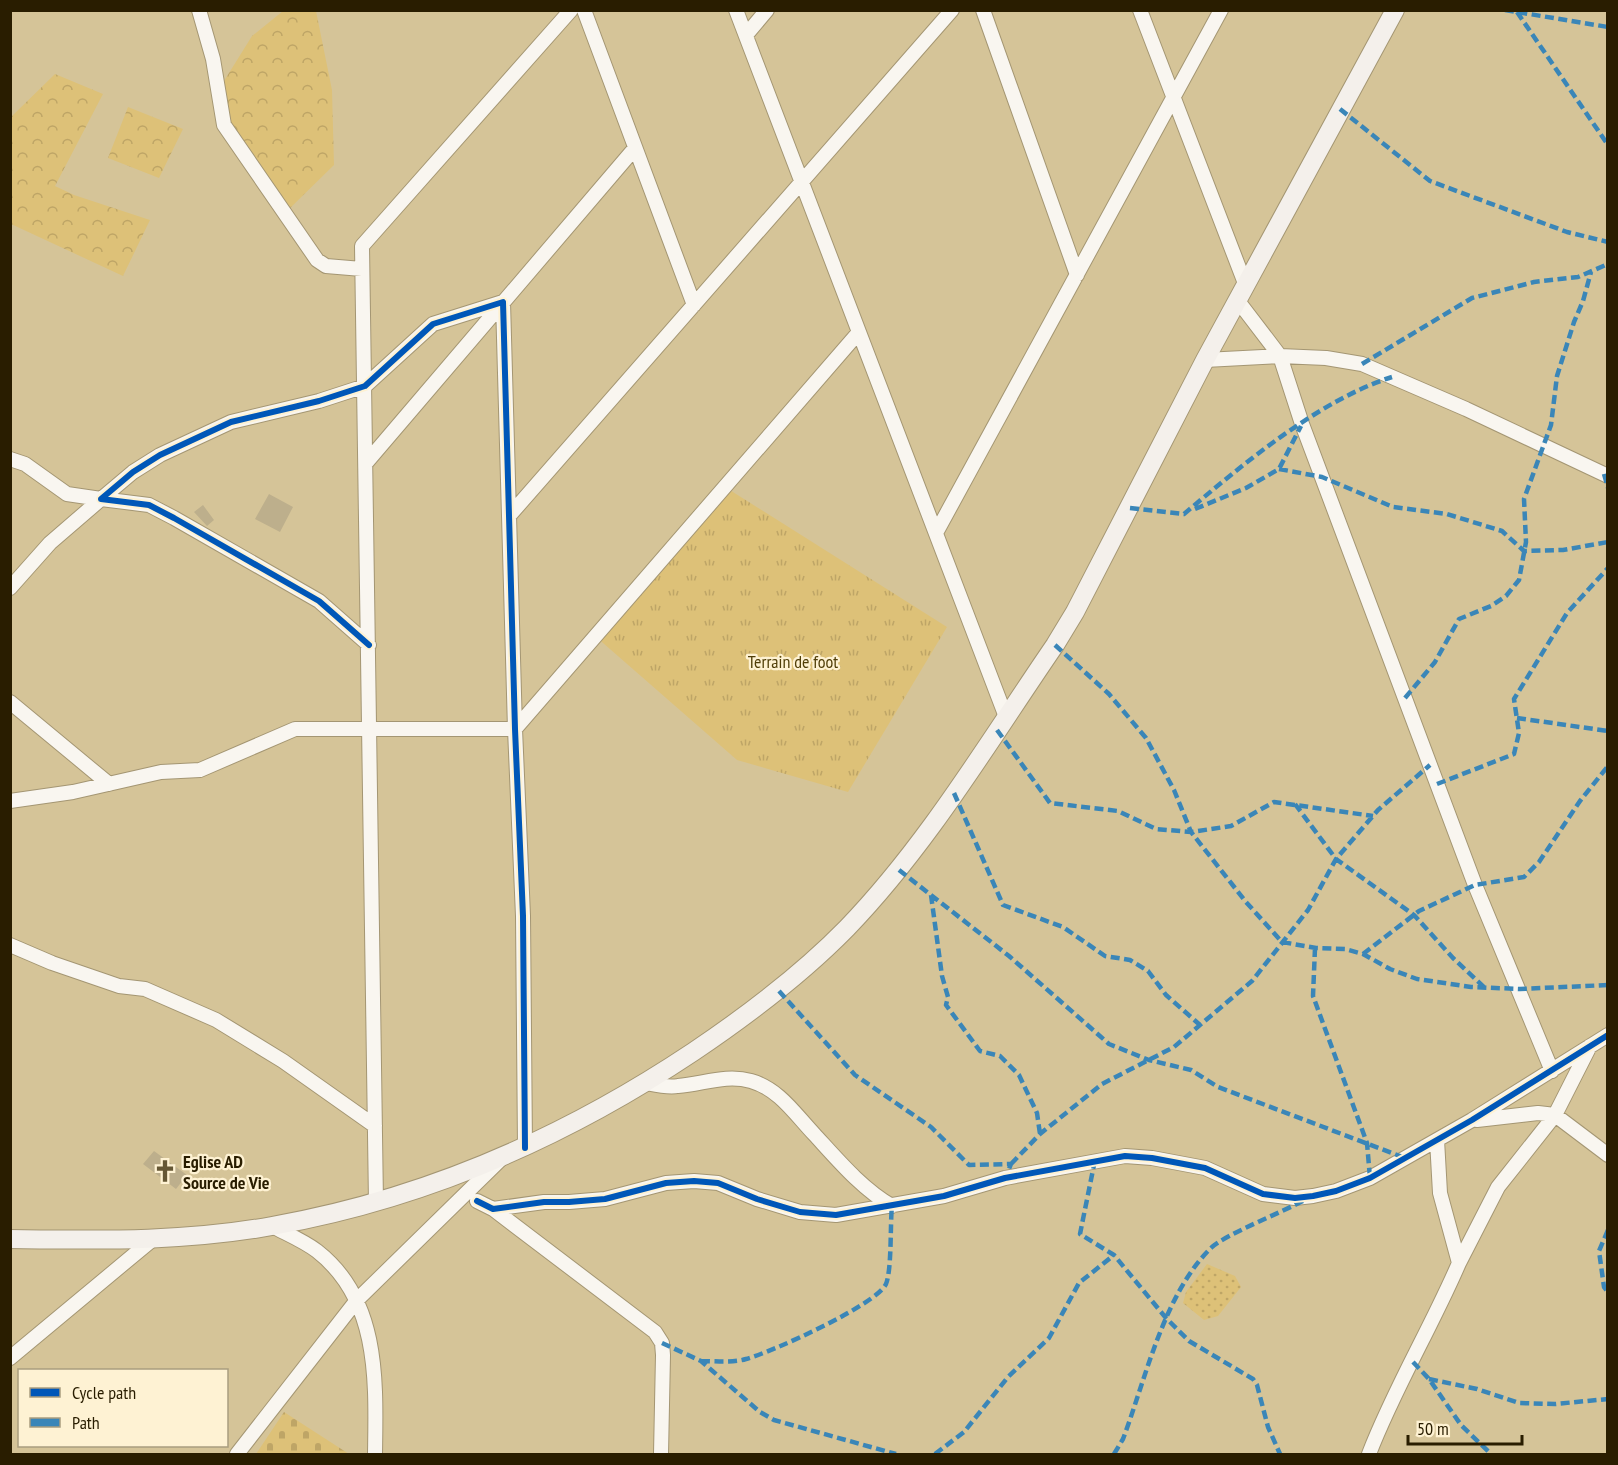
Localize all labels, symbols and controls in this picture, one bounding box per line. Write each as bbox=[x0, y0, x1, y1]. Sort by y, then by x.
park label: Terrain de foot bbox=[748, 650, 838, 673]
place label: Eglise AD Source de Vie bbox=[183, 1150, 270, 1194]
church icon: Eglise AD Source de Vie bbox=[152, 1158, 178, 1184]
legend bbox=[18, 1369, 228, 1447]
text: Cycle path bbox=[72, 1381, 136, 1404]
scale bar bbox=[1408, 1408, 1522, 1446]
text: Path bbox=[72, 1411, 100, 1434]
text: 50 m bbox=[1417, 1417, 1449, 1440]

